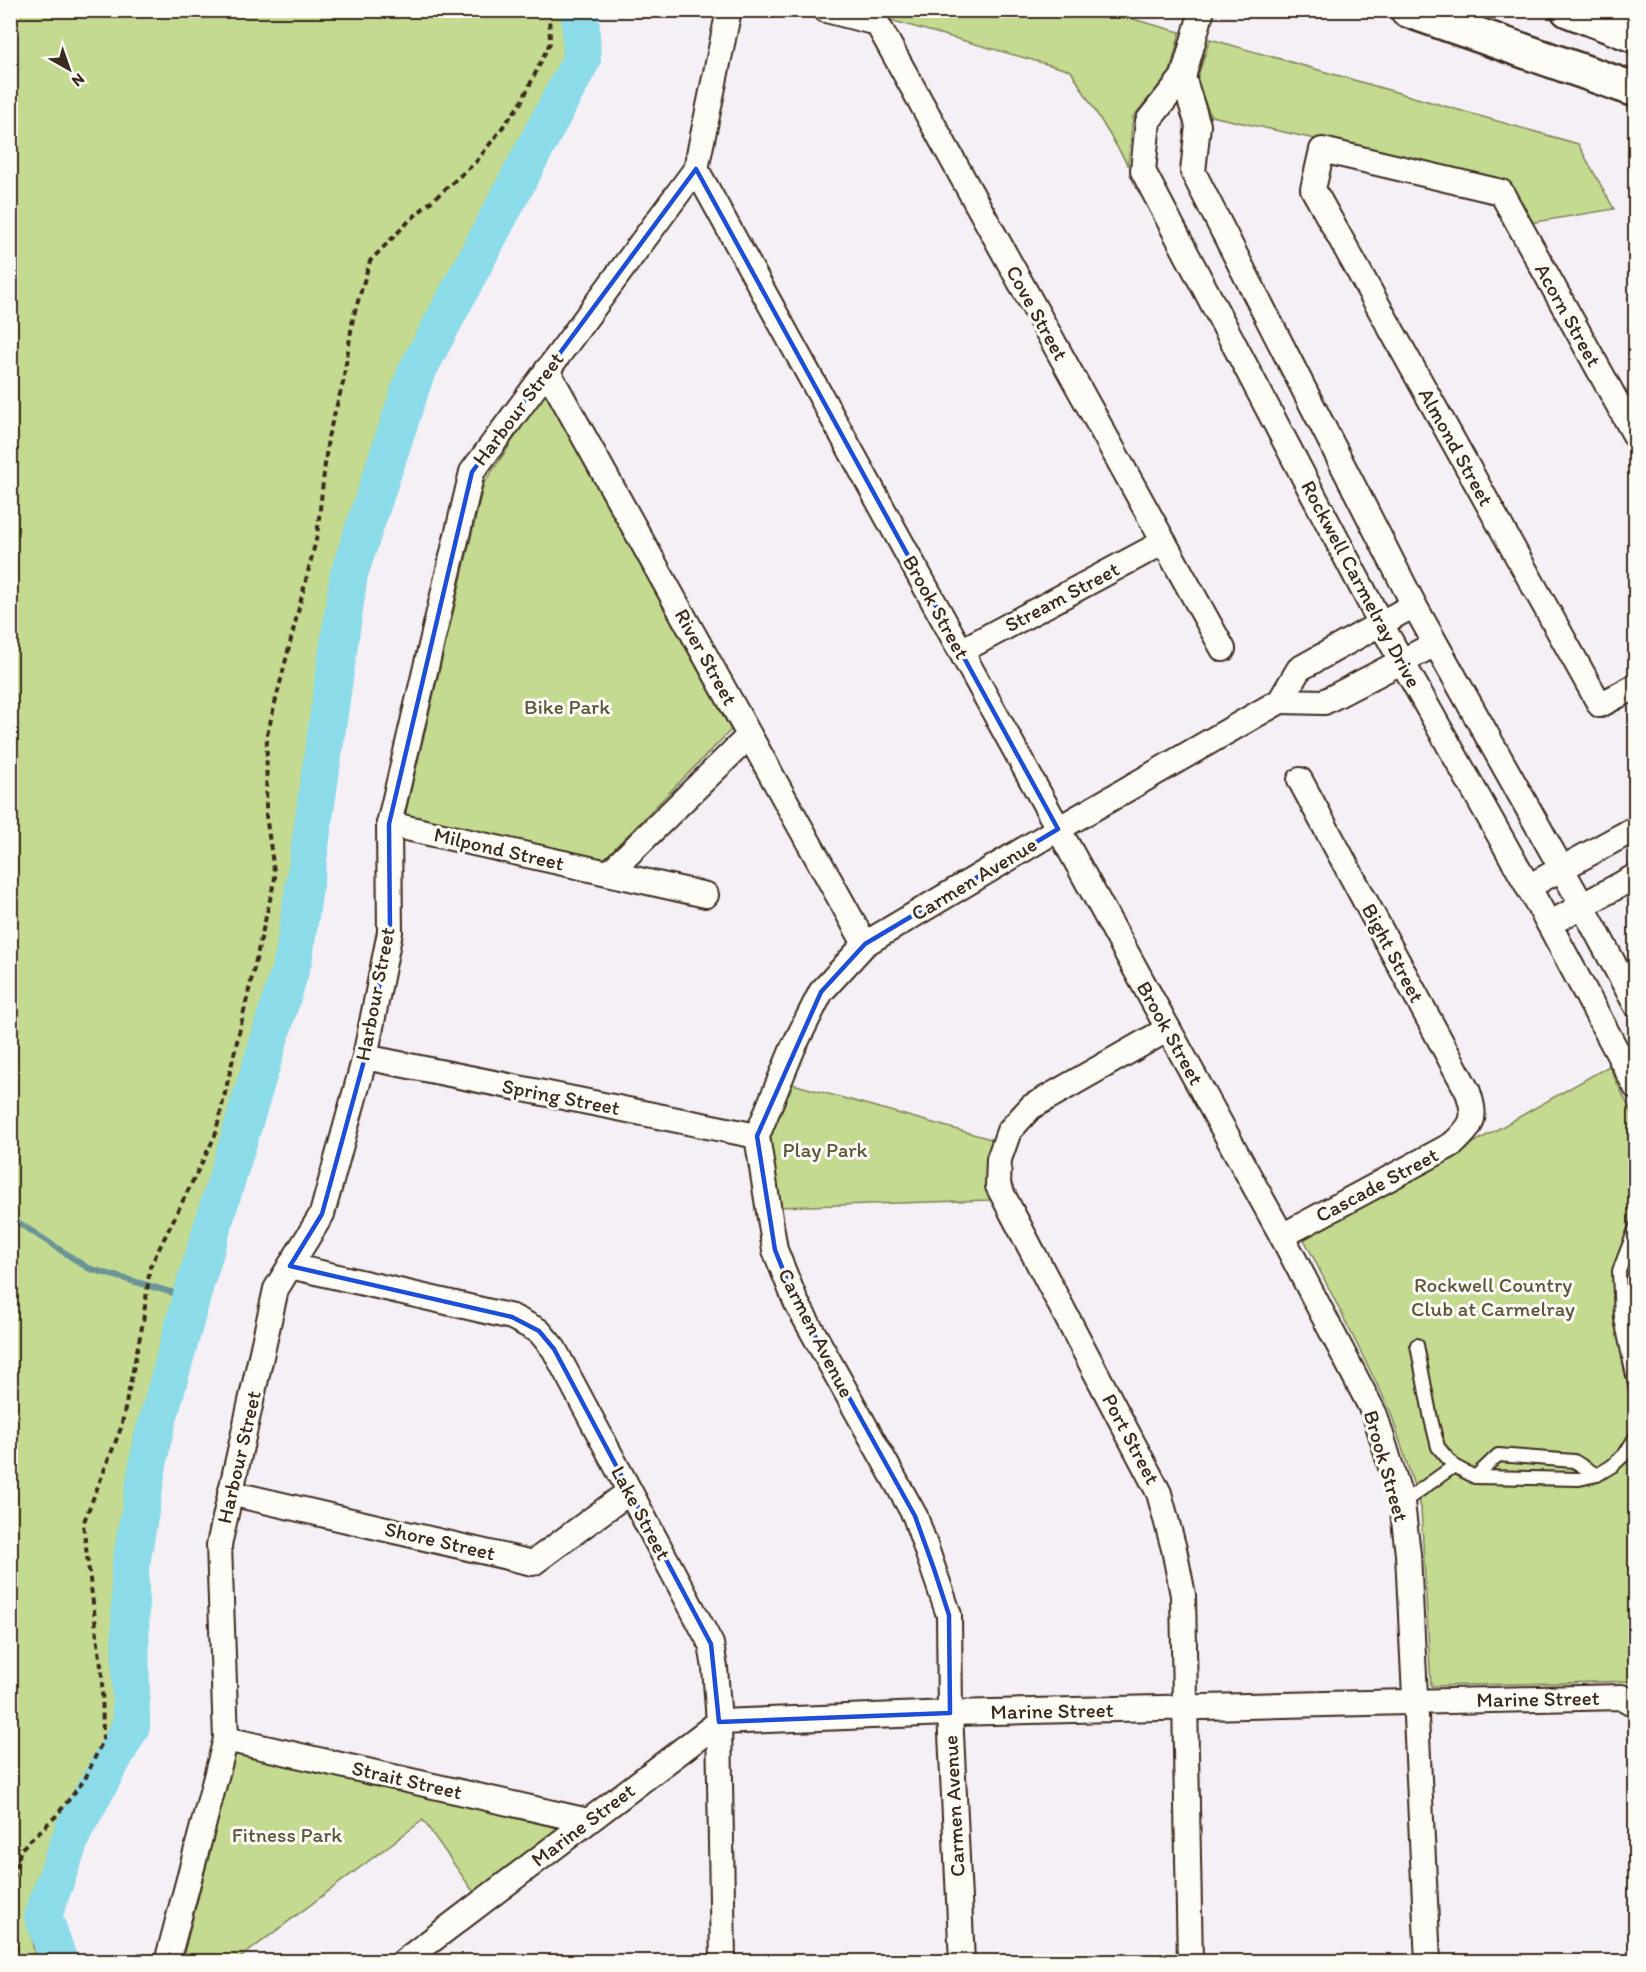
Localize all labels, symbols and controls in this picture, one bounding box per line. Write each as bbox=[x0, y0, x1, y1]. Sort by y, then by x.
north arrow bbox=[39, 39, 99, 99]
text: N bbox=[68, 69, 89, 91]
street label: Acorn Street bbox=[1530, 259, 1607, 371]
street label: Cove Street bbox=[1001, 261, 1074, 365]
street label: Harbour Street bbox=[467, 347, 568, 470]
street label: Almond Street bbox=[1414, 383, 1499, 510]
street label: Rockwell Carmelray Drive bbox=[1296, 476, 1427, 692]
street label: Brook Street bbox=[898, 550, 975, 663]
street label: Stream Street bbox=[1000, 556, 1123, 637]
street label: River Street bbox=[670, 604, 743, 709]
park label: Bike Park bbox=[524, 694, 610, 719]
street label: Milpond Street bbox=[432, 821, 567, 876]
street label: Carmen Avenue bbox=[906, 831, 1041, 926]
street label: Bight Street bbox=[1357, 899, 1430, 1007]
street label: Harbour Street bbox=[349, 925, 400, 1063]
street label: Brook Street bbox=[1132, 976, 1209, 1089]
street label: Spring Street bbox=[500, 1073, 622, 1120]
park label: Play Park bbox=[783, 1137, 868, 1162]
street label: Cascade Street bbox=[1311, 1142, 1443, 1227]
street label: Carmen Avenue bbox=[773, 1264, 860, 1402]
park label: Rockwell Country Club at Carmelray bbox=[1411, 1272, 1575, 1321]
street label: Harbour Street bbox=[211, 1388, 266, 1526]
street label: Port Street bbox=[1097, 1389, 1166, 1488]
street label: Brook Street bbox=[1359, 1407, 1414, 1525]
street label: Lake Street bbox=[606, 1461, 677, 1564]
street label: Shore Street bbox=[382, 1516, 498, 1565]
street label: Marine Street bbox=[1476, 1685, 1600, 1712]
street label: Marine Street bbox=[990, 1697, 1114, 1724]
street label: Carmen Avenue bbox=[937, 1734, 970, 1878]
street label: Strait Street bbox=[350, 1755, 465, 1804]
street label: Marine Street bbox=[526, 1777, 639, 1872]
park label: Fitness Park bbox=[232, 1822, 342, 1847]

